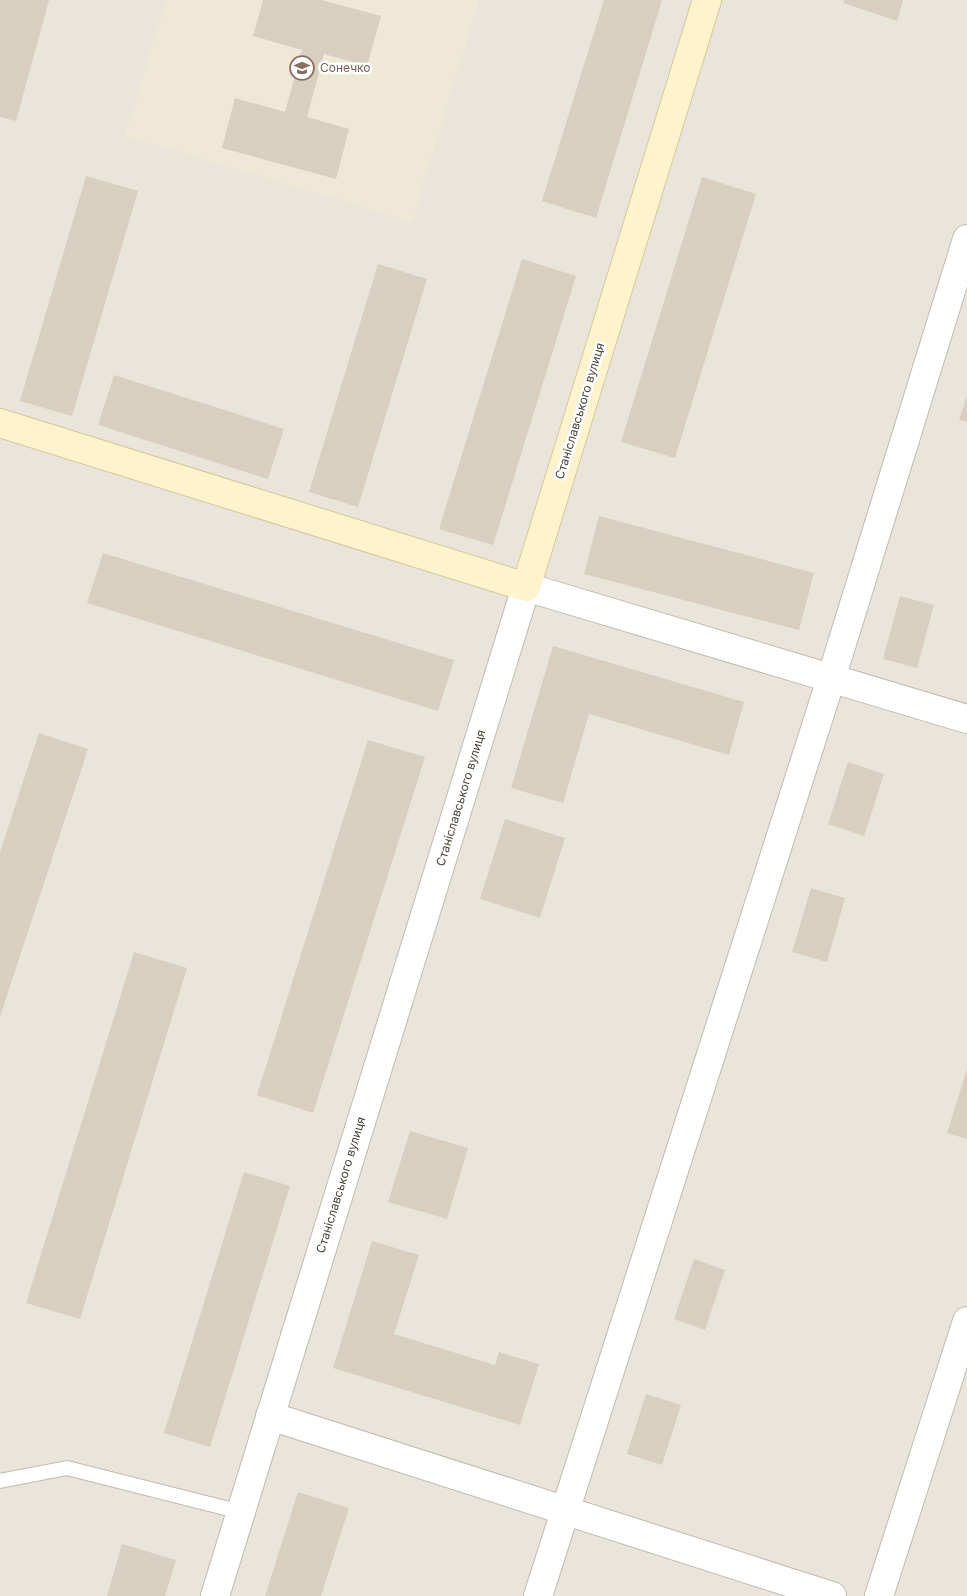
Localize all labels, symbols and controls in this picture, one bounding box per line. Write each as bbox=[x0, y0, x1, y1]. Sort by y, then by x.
school or university icon: Сонечко bbox=[289, 55, 315, 81]
place label: Сонечко bbox=[320, 60, 371, 75]
street label: Станіславського вулиця bbox=[552, 341, 607, 481]
street label: Станіславського вулиця bbox=[433, 728, 488, 868]
street label: Станіславського вулиця bbox=[313, 1115, 368, 1255]

